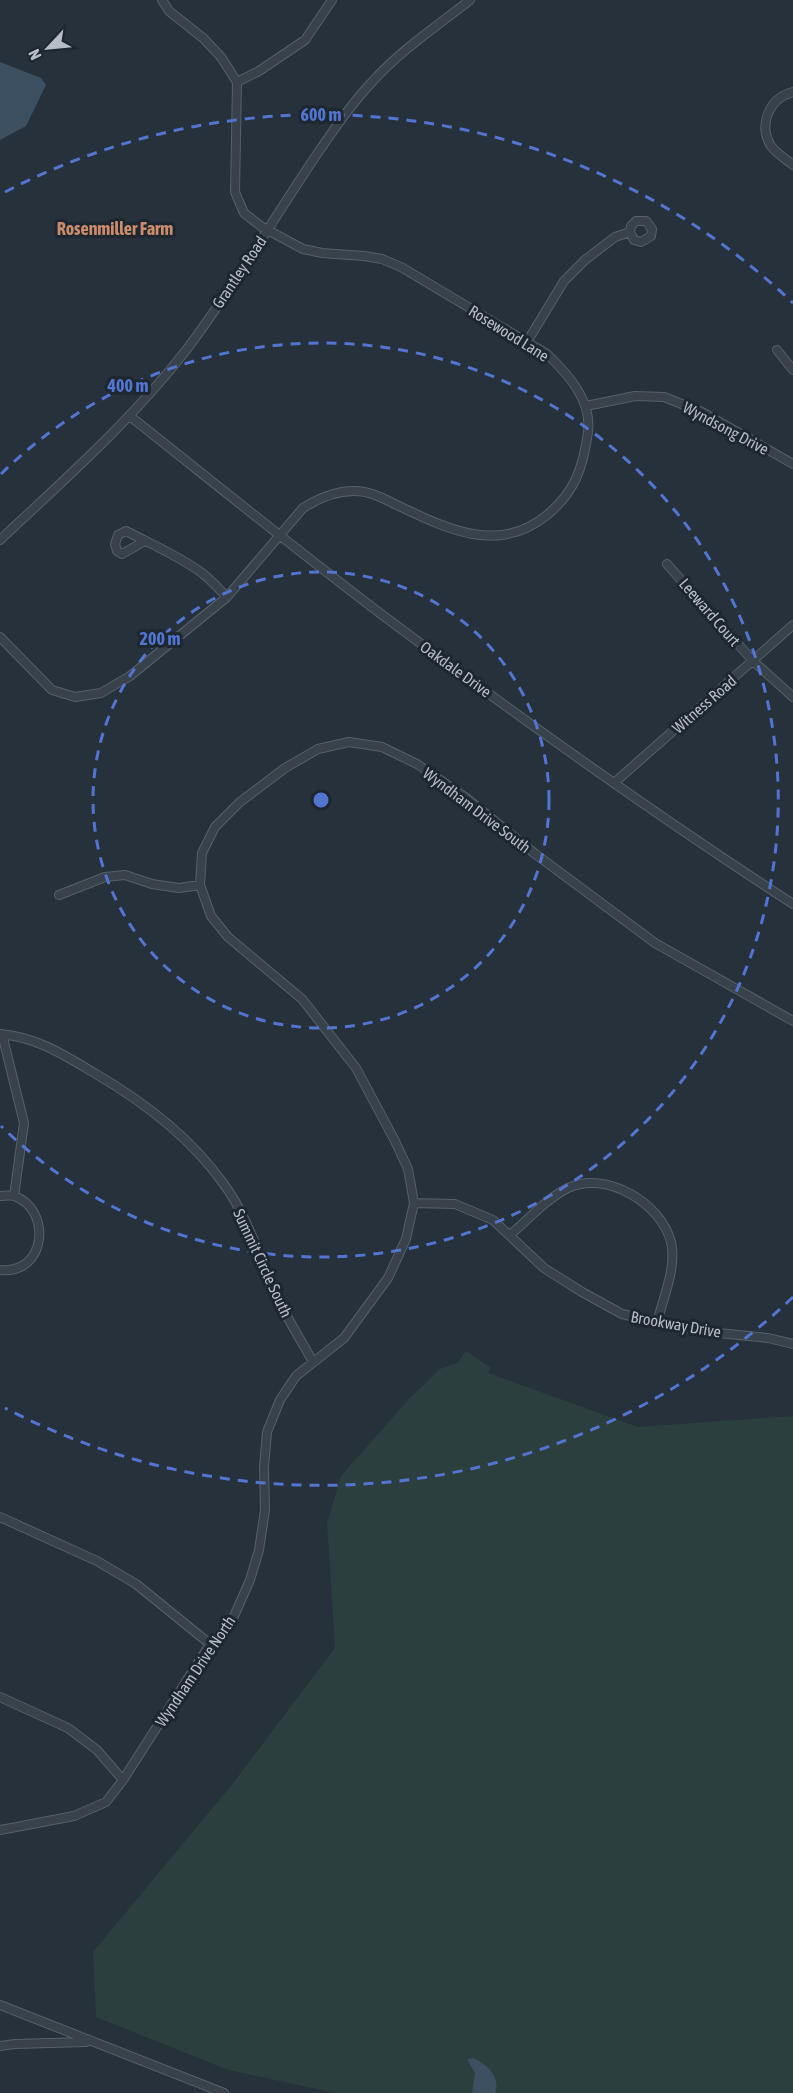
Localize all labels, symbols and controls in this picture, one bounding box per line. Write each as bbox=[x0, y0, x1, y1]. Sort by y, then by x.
north arrow bbox=[18, 18, 78, 78]
text: N bbox=[24, 46, 45, 63]
text: 600 m bbox=[301, 104, 341, 125]
district label: Rosenmiller Farm bbox=[57, 218, 173, 239]
street label: Grantley Road bbox=[208, 232, 271, 312]
street label: Rosewood Lane bbox=[466, 301, 552, 365]
text: 400 m bbox=[107, 375, 148, 396]
street label: Wyndsong Drive bbox=[680, 398, 772, 459]
street label: Leeward Court bbox=[676, 575, 744, 650]
text: 200 m bbox=[140, 628, 180, 649]
street label: Oakdale Drive bbox=[417, 637, 495, 701]
street label: Witness Road bbox=[668, 671, 740, 737]
street label: Wyndham Drive South bbox=[419, 764, 534, 857]
centre of rings bbox=[311, 790, 331, 810]
street label: Summit Circle South bbox=[230, 1206, 296, 1320]
street label: Brookway Drive bbox=[629, 1307, 722, 1342]
street label: Wyndham Drive North bbox=[151, 1612, 240, 1730]

